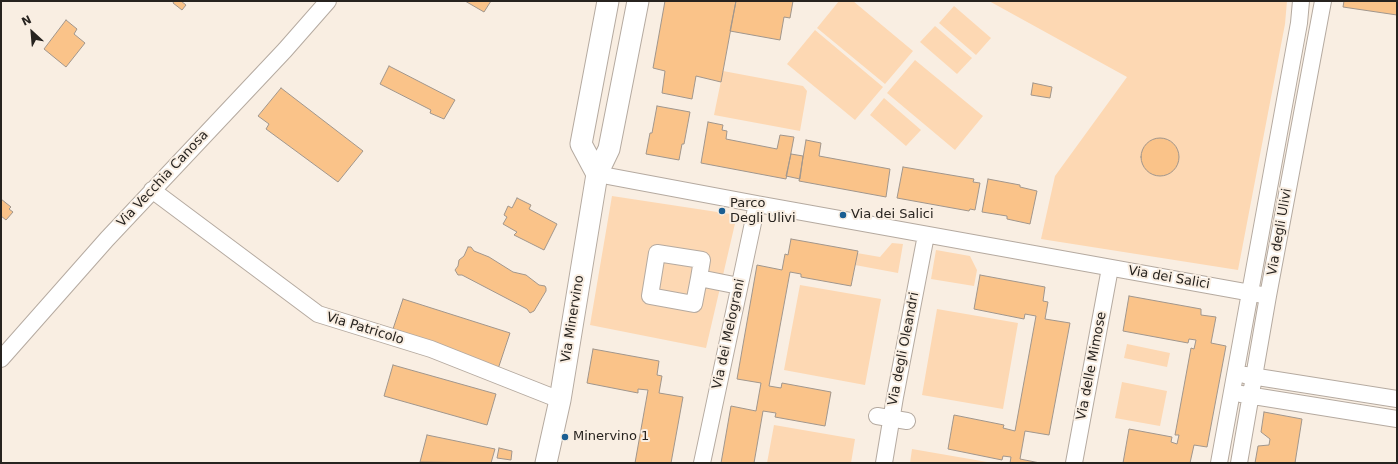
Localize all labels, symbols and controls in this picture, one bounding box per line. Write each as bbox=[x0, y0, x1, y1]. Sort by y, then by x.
north arrow bbox=[12, 12, 52, 52]
text: N bbox=[20, 13, 34, 29]
street label: Via Vecchia Canosa bbox=[114, 127, 212, 231]
street label: Via degli Ulivi bbox=[1265, 187, 1295, 277]
place label: Parco Degli Ulivi bbox=[730, 196, 796, 227]
marker: Parco Degli Ulivi bbox=[717, 206, 727, 216]
place label: Via dei Salici bbox=[851, 207, 934, 223]
marker: Via dei Salici bbox=[838, 210, 848, 220]
street label: Via dei Salici bbox=[1127, 263, 1211, 293]
street label: Via Minervino bbox=[558, 274, 588, 364]
street label: Via dei Melograni bbox=[710, 277, 748, 391]
street label: Via degli Oleandri bbox=[885, 291, 923, 407]
street label: Via Patricolo bbox=[324, 310, 406, 348]
street label: Via delle Mimose bbox=[1074, 310, 1110, 422]
place label: Minervino 1 bbox=[573, 429, 649, 445]
marker: Minervino 1 bbox=[560, 432, 570, 442]

